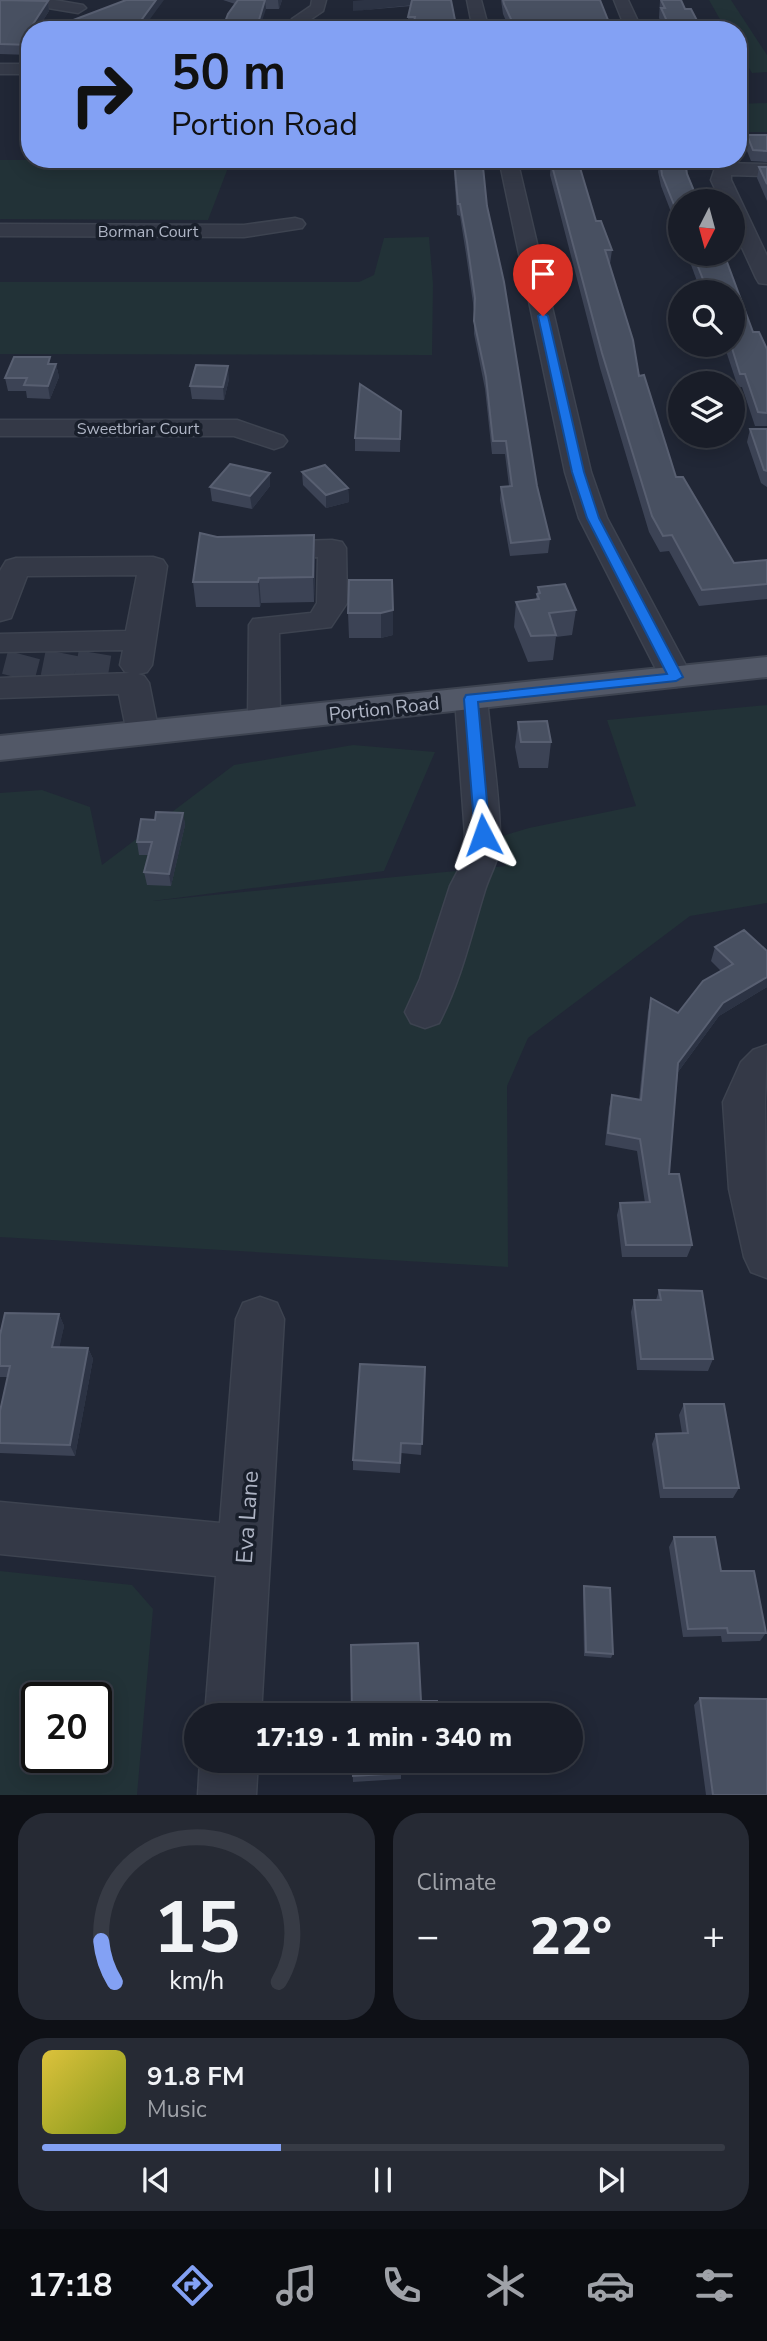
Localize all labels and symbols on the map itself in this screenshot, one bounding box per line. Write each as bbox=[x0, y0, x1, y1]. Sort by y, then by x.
north arrow bbox=[668, 189, 746, 266]
street label: Borman Court bbox=[98, 221, 199, 243]
pin bbox=[513, 244, 573, 316]
street label: Sweetbriar Court bbox=[77, 418, 200, 440]
street label: Portion Road bbox=[328, 690, 441, 728]
position arrow bbox=[446, 798, 520, 872]
street label: Eva Lane bbox=[229, 1470, 266, 1564]
speed limit sign: 20 bbox=[21, 1682, 112, 1773]

